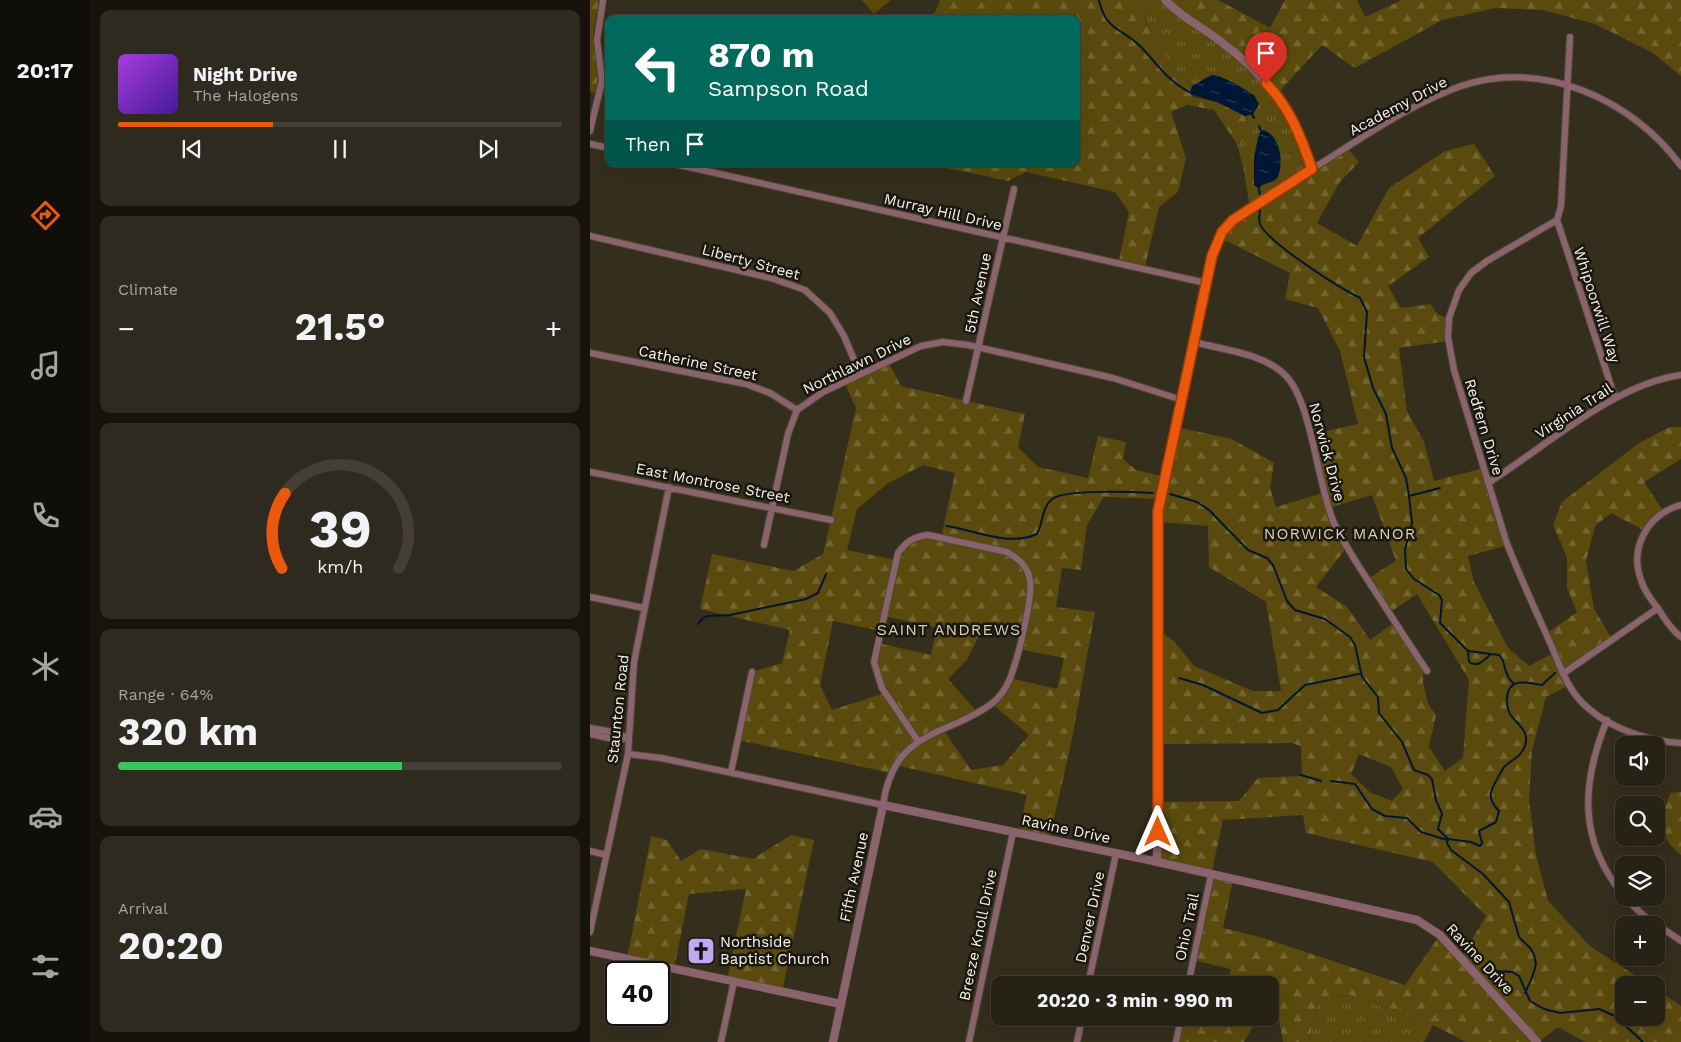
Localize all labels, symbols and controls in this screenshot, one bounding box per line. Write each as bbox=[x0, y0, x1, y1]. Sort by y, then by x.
pin bbox=[1245, 32, 1287, 83]
text: 870 m bbox=[708, 34, 815, 76]
icon: left bbox=[625, 35, 690, 100]
icon: arrive bbox=[1252, 39, 1280, 67]
text: 20:17 bbox=[17, 58, 73, 83]
text: Night Drive bbox=[193, 63, 298, 86]
street label: Academy Drive bbox=[1346, 73, 1450, 139]
text: Sampson Road bbox=[708, 76, 869, 101]
text: The Halogens bbox=[193, 86, 298, 105]
icon: arrive bbox=[681, 130, 709, 158]
text: Then bbox=[625, 133, 671, 156]
icon: previous bbox=[178, 135, 206, 163]
icon: pause bbox=[326, 135, 354, 163]
icon: next bbox=[474, 135, 502, 163]
street label: Murray Hill Drive bbox=[882, 190, 1004, 234]
icon: directions bbox=[28, 198, 63, 233]
street label: Liberty Street bbox=[700, 240, 803, 284]
street label: Whipoorwill Way bbox=[1570, 245, 1624, 365]
street label: 5th Avenue bbox=[961, 251, 995, 335]
text: Climate bbox=[118, 280, 178, 299]
text: 21.5° bbox=[294, 305, 386, 349]
text: − bbox=[118, 312, 135, 345]
text: + bbox=[545, 312, 562, 345]
street label: Northlawn Drive bbox=[800, 330, 914, 398]
street label: Catherine Street bbox=[637, 342, 760, 385]
icon: music bbox=[28, 348, 63, 383]
street label: Redfern Drive bbox=[1461, 377, 1507, 477]
street label: Virginia Trail bbox=[1532, 379, 1616, 443]
street label: Norwick Drive bbox=[1305, 401, 1349, 503]
street label: East Montrose Street bbox=[635, 459, 792, 507]
icon: phone bbox=[28, 498, 63, 533]
text: 39 bbox=[309, 499, 371, 560]
district label: NORWICK MANOR bbox=[1264, 524, 1416, 543]
text: km/h bbox=[317, 556, 363, 577]
district label: SAINT ANDREWS bbox=[877, 620, 1021, 639]
icon: climate bbox=[28, 649, 63, 684]
street label: Staunton Road bbox=[603, 654, 633, 764]
text: Range · 64% bbox=[118, 685, 213, 704]
text: 320 km bbox=[118, 710, 258, 754]
map controls bbox=[1615, 736, 1665, 1026]
button: sound bbox=[1615, 736, 1665, 786]
button: search bbox=[1615, 796, 1665, 846]
icon: car bbox=[28, 799, 63, 834]
position arrow bbox=[1131, 805, 1183, 857]
street label: Ravine Drive bbox=[1020, 811, 1112, 847]
street label: Fifth Avenue bbox=[836, 830, 872, 924]
button: layers bbox=[1615, 856, 1665, 906]
street label: Breeze Knoll Drive bbox=[955, 868, 1001, 1002]
street label: Denver Drive bbox=[1072, 870, 1108, 964]
street label: Ohio Trail bbox=[1171, 891, 1203, 963]
text: Arrival bbox=[118, 899, 168, 918]
button: + bbox=[1615, 916, 1665, 966]
street label: Ravine Drive bbox=[1443, 920, 1517, 998]
text: 20:20 bbox=[118, 924, 224, 968]
place label: Northside Baptist Church bbox=[720, 933, 830, 968]
church icon: Northside Baptist Church bbox=[686, 936, 716, 966]
icon: filters bbox=[28, 949, 63, 984]
speed limit sign: 40 bbox=[605, 961, 670, 1026]
button: − bbox=[1615, 976, 1665, 1026]
text: 20:20 · 3 min · 990 m bbox=[1037, 989, 1233, 1012]

